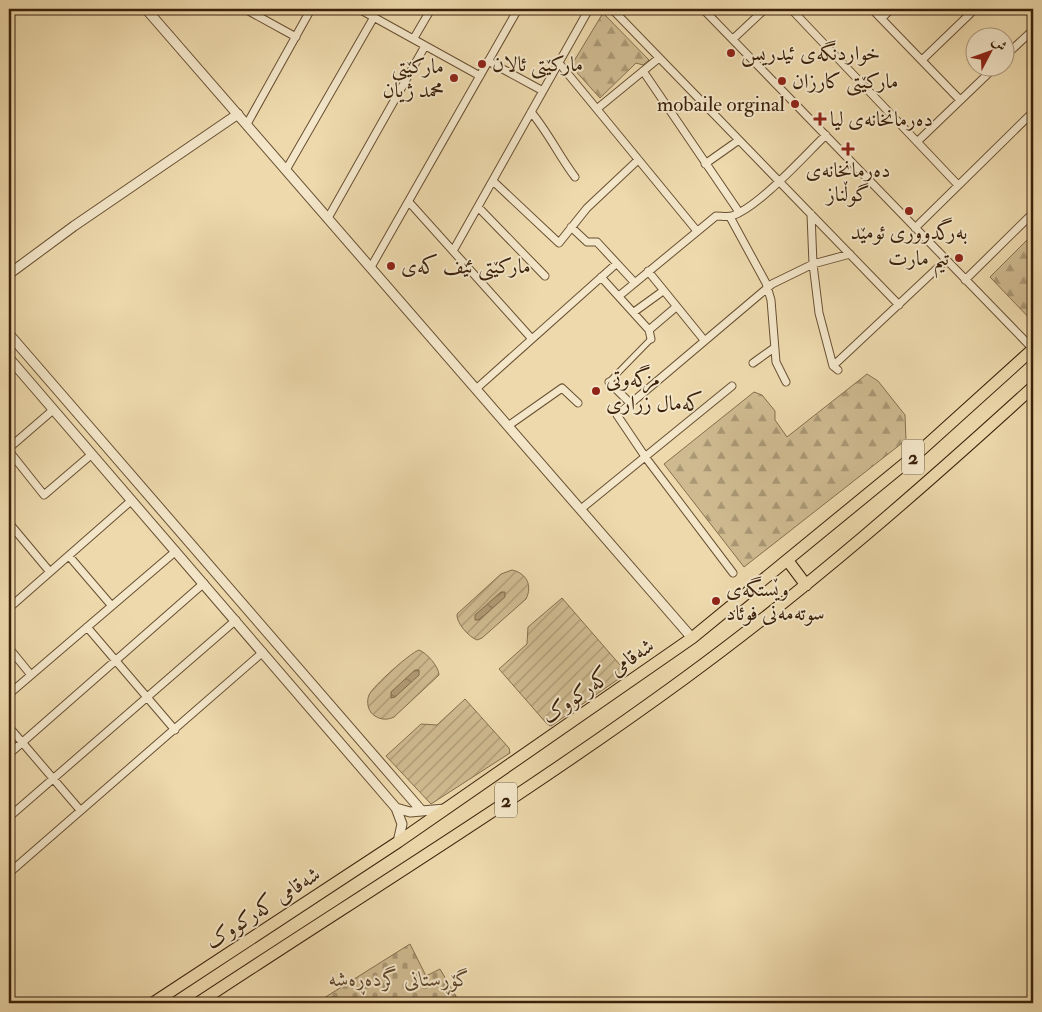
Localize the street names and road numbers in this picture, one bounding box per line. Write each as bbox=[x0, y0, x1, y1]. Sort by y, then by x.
road number: 2 bbox=[902, 440, 924, 474]
street label: شەقامی کەرکووک bbox=[536, 632, 660, 730]
road number: 2 bbox=[495, 782, 517, 818]
street label: شەقامی کەرکووک bbox=[200, 861, 326, 955]

